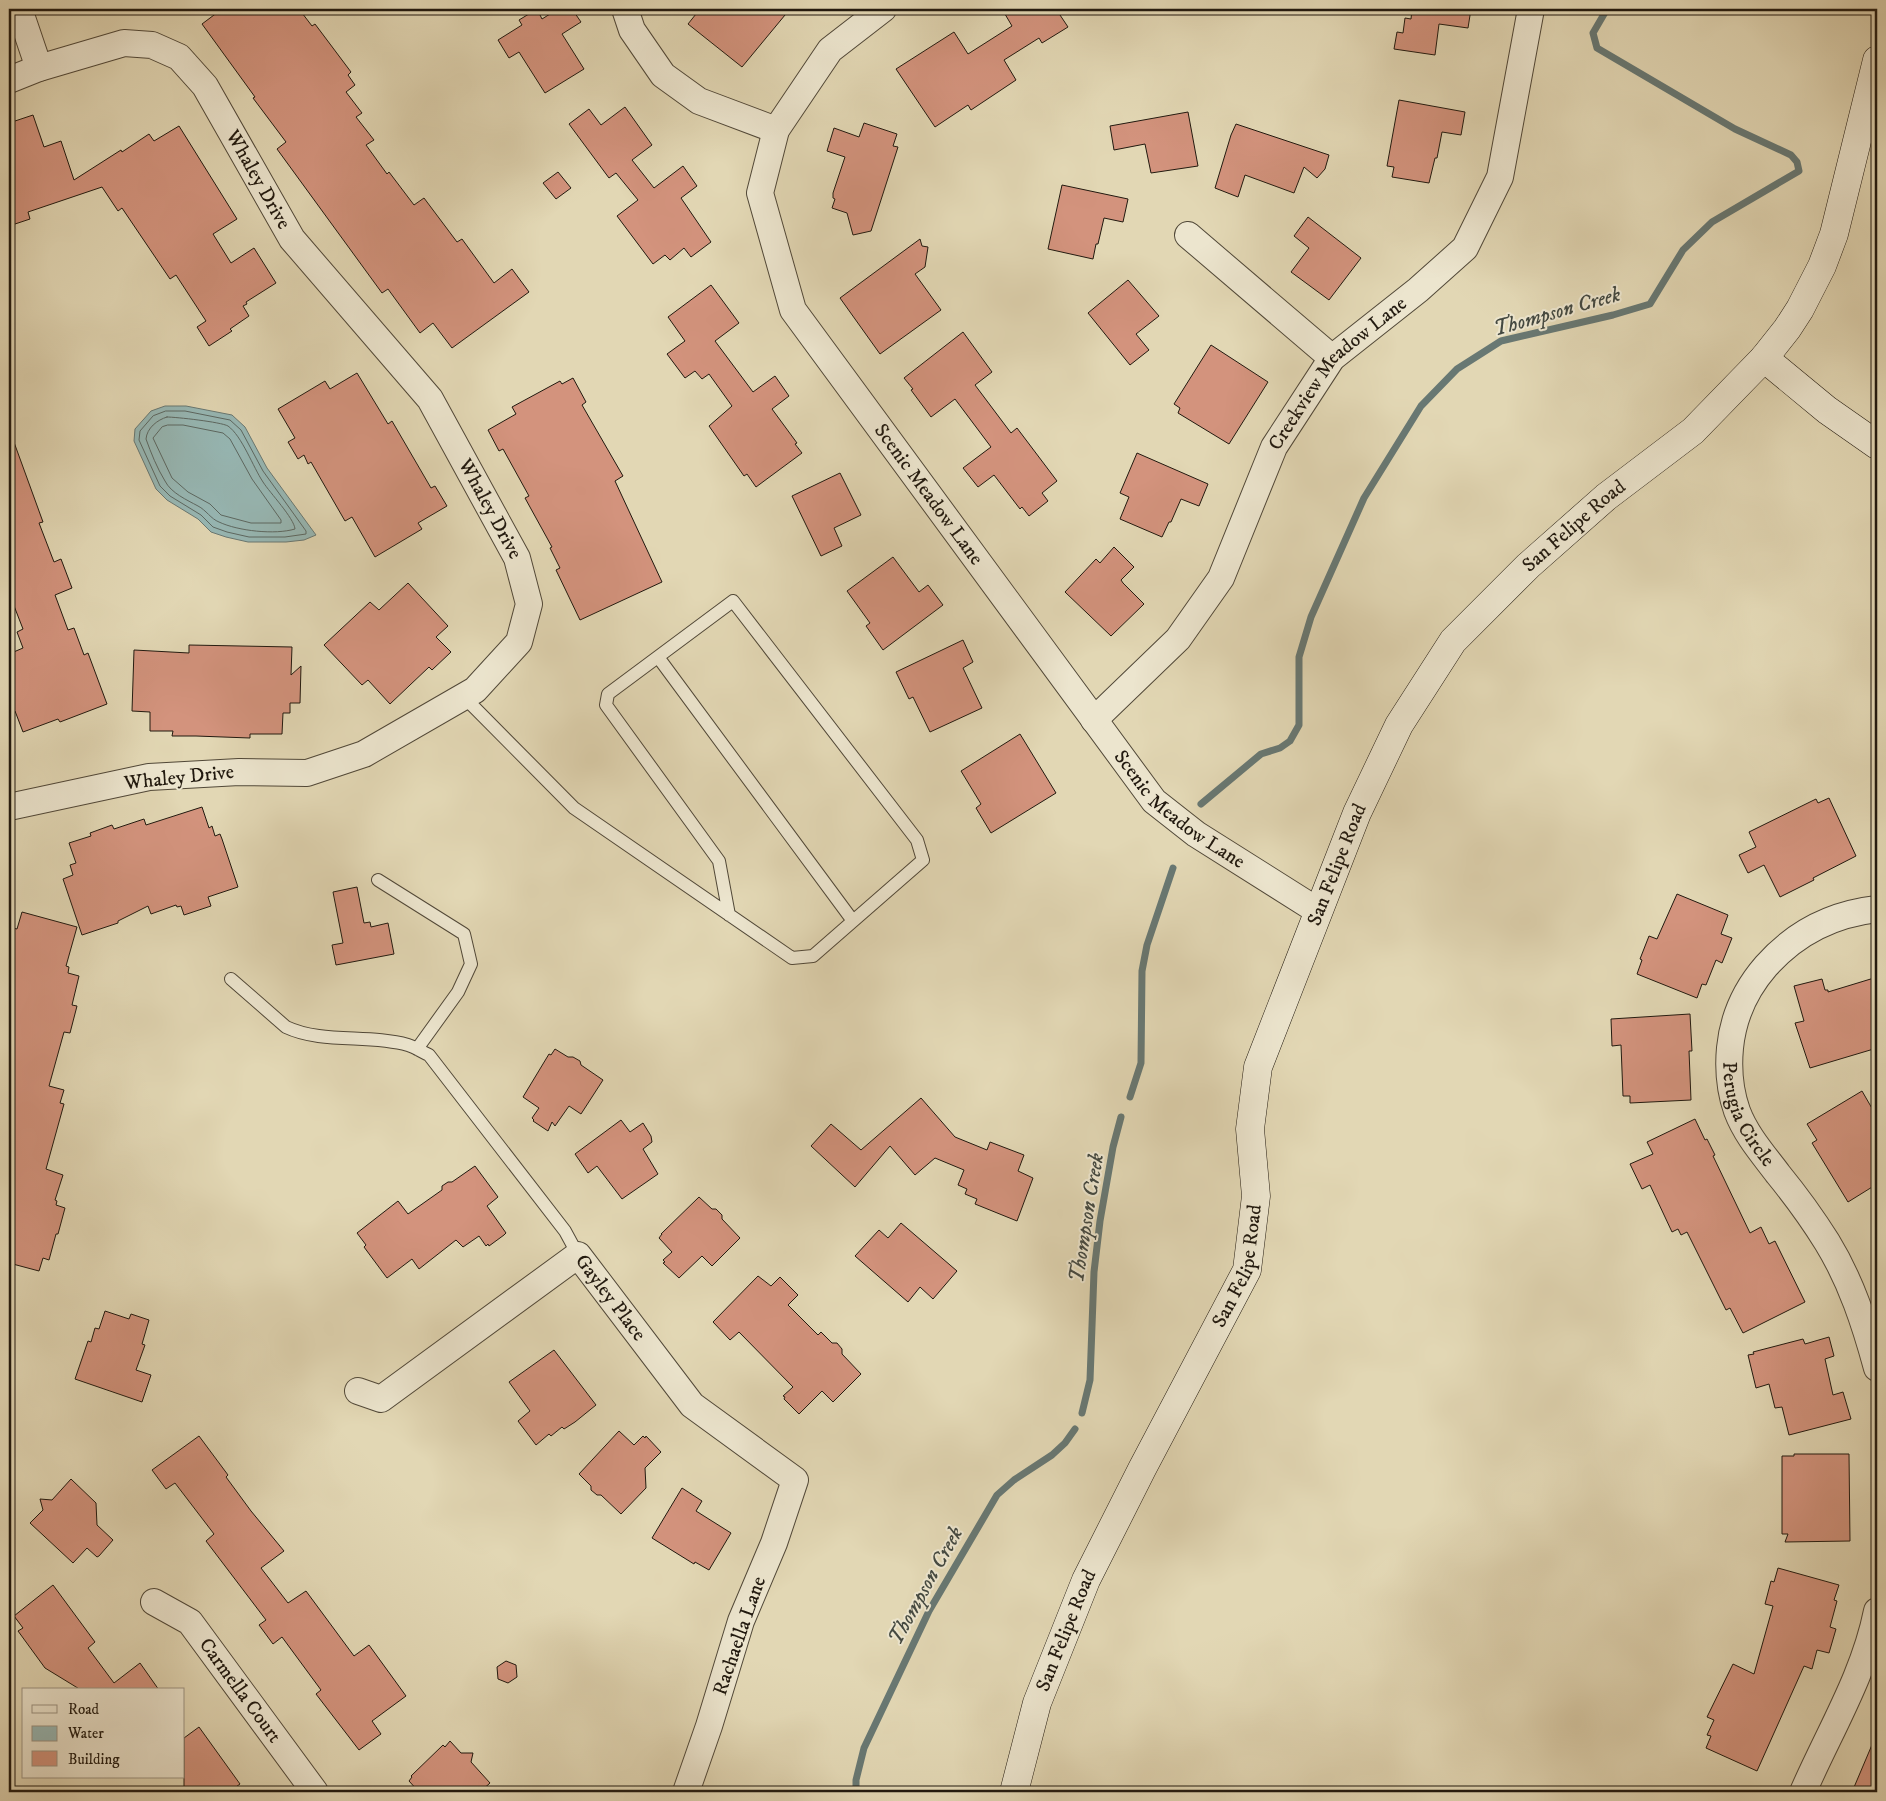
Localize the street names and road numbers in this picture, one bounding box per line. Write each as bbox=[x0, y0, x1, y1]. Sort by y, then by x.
street label: Whaley Drive bbox=[219, 124, 296, 234]
street label: Creekview Meadow Lane bbox=[1263, 291, 1412, 455]
street label: Scenic Meadow Lane bbox=[868, 419, 989, 570]
street label: Whaley Drive bbox=[452, 454, 528, 563]
street label: San Felipe Road bbox=[1517, 474, 1631, 578]
street label: Scenic Meadow Lane bbox=[1108, 745, 1250, 874]
street label: Whaley Drive bbox=[122, 760, 235, 796]
street label: San Felipe Road bbox=[1302, 800, 1372, 929]
street label: Perugia Circle bbox=[1717, 1061, 1780, 1172]
street label: San Felipe Road bbox=[1206, 1203, 1267, 1332]
street label: Gayley Place bbox=[569, 1249, 651, 1346]
street label: San Felipe Road bbox=[1030, 1565, 1102, 1695]
street label: Rachaella Lane bbox=[708, 1573, 772, 1699]
street label: Carmella Court bbox=[193, 1633, 287, 1748]

